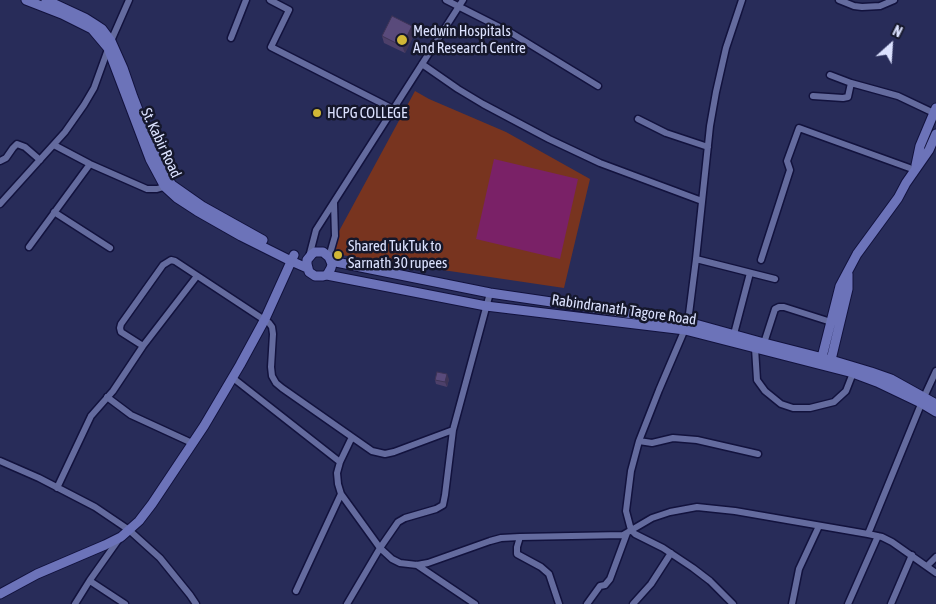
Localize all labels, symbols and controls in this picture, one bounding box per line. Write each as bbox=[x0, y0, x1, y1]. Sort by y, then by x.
north arrow bbox=[866, 20, 916, 70]
place label: Medwin Hospitals And Research Centre bbox=[413, 22, 526, 57]
text: N bbox=[890, 23, 905, 41]
marker: Medwin Hospitals And Research Centre bbox=[395, 33, 409, 47]
place label: HCPG COLLEGE bbox=[327, 104, 407, 122]
street label: St. Kabir Road bbox=[137, 105, 185, 181]
marker: HCPG COLLEGE bbox=[311, 107, 323, 119]
place label: Shared TukTuk to Sarnath 30 rupees bbox=[348, 237, 447, 272]
marker: Shared TukTuk to Sarnath 30 rupees bbox=[332, 249, 344, 261]
street label: Rabindranath Tagore Road bbox=[550, 291, 698, 329]

